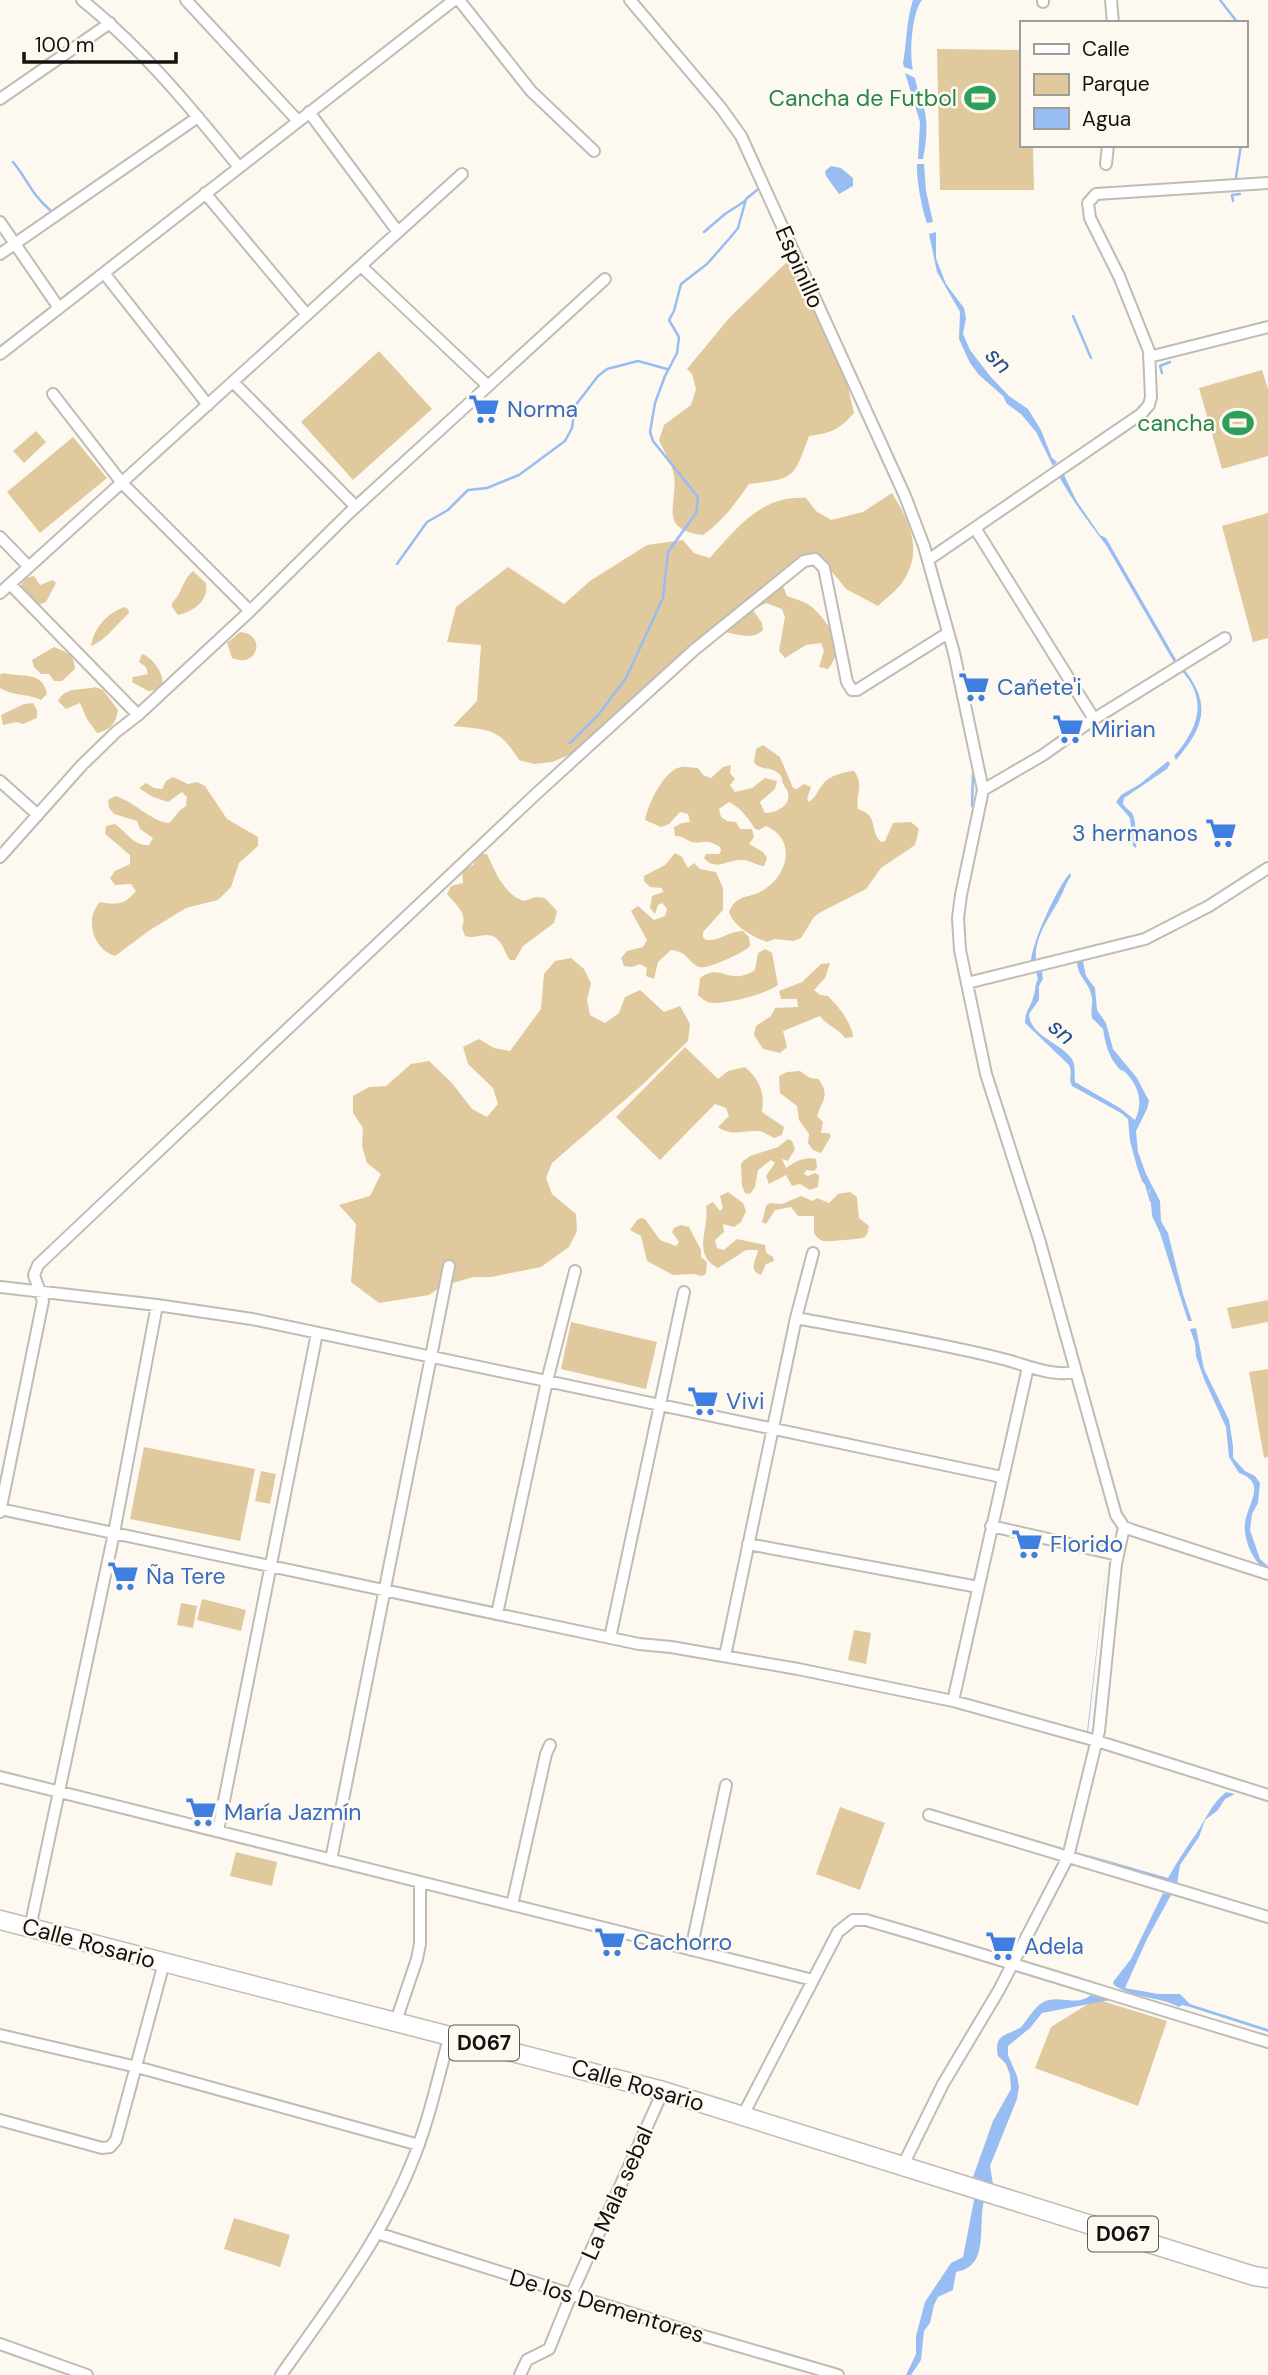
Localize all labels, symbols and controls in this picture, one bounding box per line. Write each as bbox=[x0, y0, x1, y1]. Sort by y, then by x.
scale bar bbox=[24, 21, 177, 65]
legend bbox=[1020, 21, 1247, 147]
text: 100 m bbox=[35, 31, 95, 59]
text: Calle bbox=[1082, 35, 1130, 63]
text: Parque bbox=[1082, 70, 1150, 98]
sports icon: Cancha de Futbol bbox=[963, 81, 997, 115]
place label: Cancha de Futbol bbox=[769, 83, 957, 113]
text: Agua bbox=[1082, 105, 1131, 133]
street label: Espinillo bbox=[769, 221, 831, 313]
water label: sn bbox=[979, 340, 1019, 380]
supermarket icon: Norma bbox=[467, 392, 501, 426]
place label: Norma bbox=[507, 394, 578, 424]
sports icon: cancha bbox=[1221, 406, 1255, 440]
place label: cancha bbox=[1137, 408, 1215, 438]
supermarket icon: Cañete'i bbox=[957, 670, 991, 704]
place label: Cañete'i bbox=[997, 672, 1082, 702]
supermarket icon: Mirian bbox=[1051, 712, 1085, 746]
place label: Mirian bbox=[1091, 714, 1156, 744]
supermarket icon: 3 hermanos bbox=[1204, 816, 1238, 850]
place label: 3 hermanos bbox=[1072, 818, 1198, 848]
water label: sn bbox=[1042, 1011, 1082, 1051]
supermarket icon: Vivi bbox=[686, 1384, 720, 1418]
place label: Vivi bbox=[726, 1386, 765, 1416]
supermarket icon: Florido bbox=[1010, 1527, 1044, 1561]
place label: Florido bbox=[1050, 1529, 1123, 1559]
supermarket icon: Ña Tere bbox=[106, 1559, 140, 1593]
place label: Ña Tere bbox=[146, 1561, 226, 1591]
supermarket icon: María Jazmín bbox=[184, 1795, 218, 1829]
place label: María Jazmín bbox=[224, 1797, 362, 1827]
street label: Calle Rosario bbox=[19, 1911, 159, 1975]
supermarket icon: Cachorro bbox=[593, 1925, 627, 1959]
place label: Cachorro bbox=[633, 1927, 732, 1957]
supermarket icon: Adela bbox=[984, 1929, 1018, 1963]
place label: Adela bbox=[1024, 1931, 1084, 1961]
road number: D067 bbox=[449, 2025, 519, 2060]
street label: Calle Rosario bbox=[568, 2052, 708, 2118]
street label: La Mala sebal bbox=[574, 2122, 660, 2264]
road number: D067 bbox=[1088, 2216, 1158, 2252]
street label: De los Dementores bbox=[506, 2262, 708, 2350]

